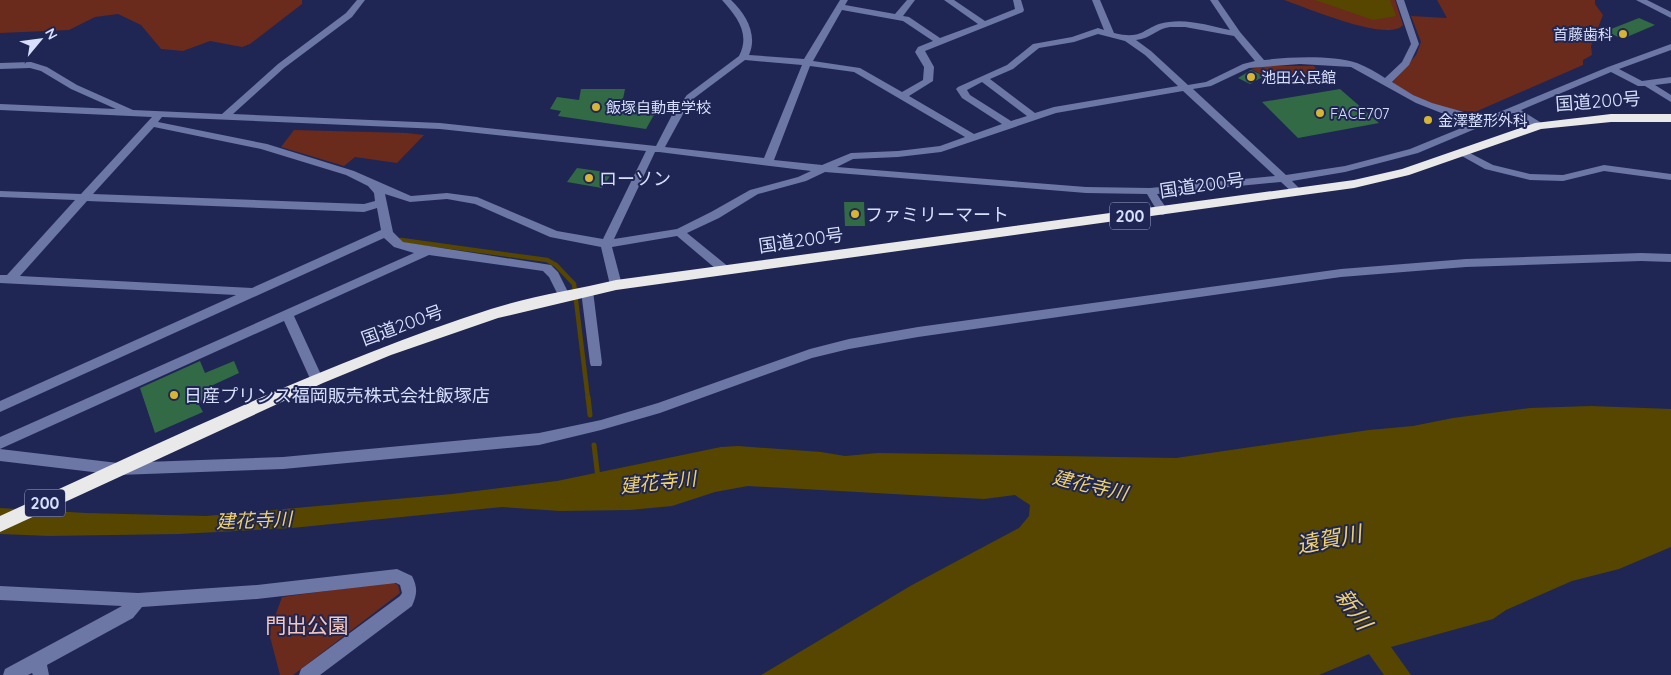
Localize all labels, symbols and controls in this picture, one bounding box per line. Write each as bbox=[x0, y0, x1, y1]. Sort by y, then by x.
north arrow bbox=[15, 15, 65, 65]
text: N bbox=[41, 25, 62, 43]
place label: 首藤歯科 bbox=[1553, 25, 1613, 44]
marker: 首藤歯科 bbox=[1617, 28, 1629, 40]
place label: 池田公民館 bbox=[1261, 68, 1336, 87]
marker: 池田公民館 bbox=[1245, 71, 1257, 83]
street label: 国道200号 bbox=[1555, 87, 1641, 115]
place label: 飯塚自動車学校 bbox=[606, 98, 711, 117]
marker: 飯塚自動車学校 bbox=[590, 101, 602, 113]
place label: FACE707 bbox=[1330, 104, 1390, 123]
marker: FACE707 bbox=[1314, 107, 1326, 119]
place label: 金澤整形外科 bbox=[1438, 111, 1528, 130]
marker: 金澤整形外科 bbox=[1422, 114, 1434, 126]
place label: ローソン bbox=[599, 167, 671, 190]
street label: 国道200号 bbox=[1158, 168, 1246, 202]
marker: ローソン bbox=[583, 172, 595, 184]
road number: 200 bbox=[1110, 202, 1150, 230]
place label: ファミリーマート bbox=[865, 203, 1009, 226]
marker: ファミリーマート bbox=[849, 208, 861, 220]
street label: 国道200号 bbox=[757, 223, 845, 257]
street label: 国道200号 bbox=[358, 300, 446, 350]
place label: 日産プリンス福岡販売株式会社飯塚店 bbox=[184, 384, 490, 407]
marker: 日産プリンス福岡販売株式会社飯塚店 bbox=[168, 389, 180, 401]
water label: 建花寺川 bbox=[1050, 465, 1132, 506]
water label: 建花寺川 bbox=[619, 466, 699, 498]
road number: 200 bbox=[25, 489, 65, 516]
water label: 建花寺川 bbox=[216, 507, 294, 533]
water label: 遠賀川 bbox=[1294, 519, 1366, 559]
water label: 新川 bbox=[1330, 583, 1379, 637]
park label: 門出公園 bbox=[265, 612, 349, 638]

